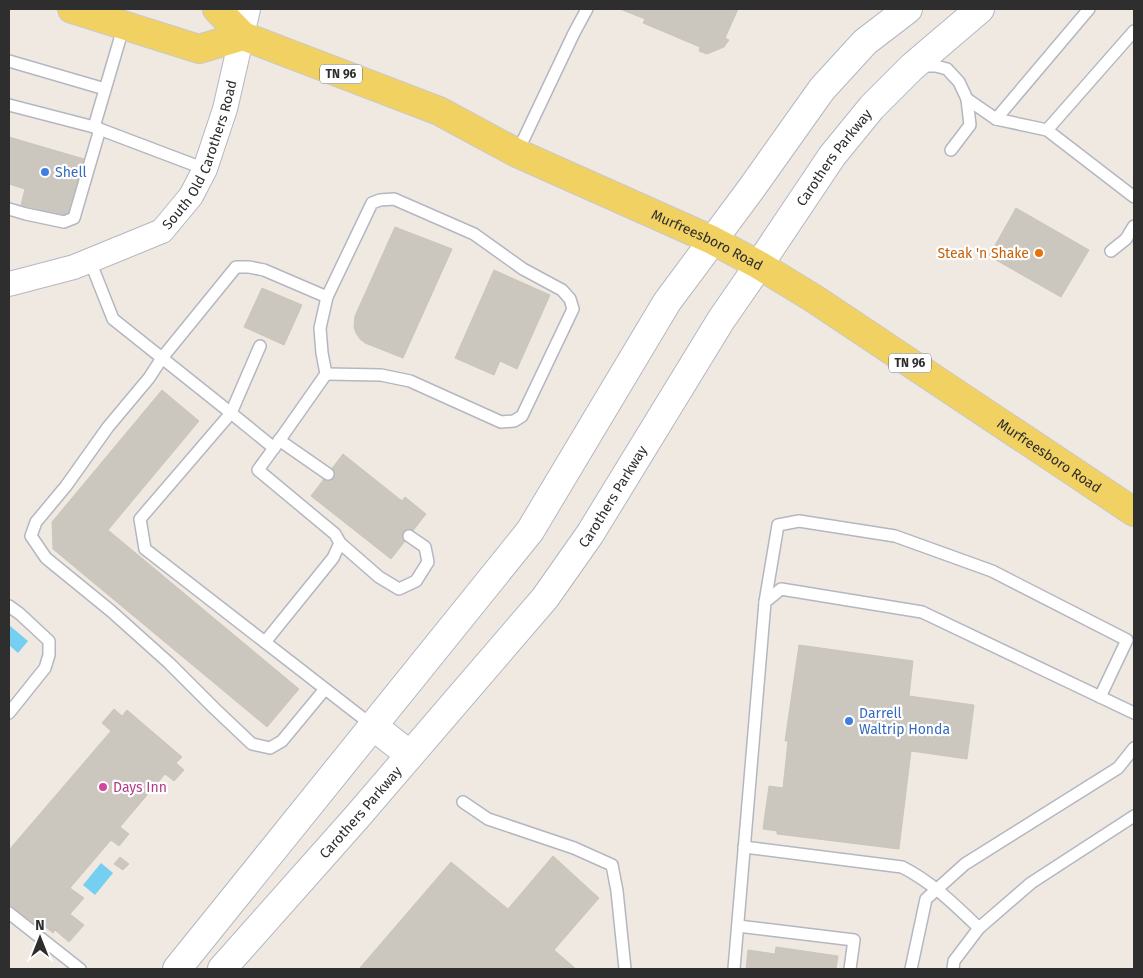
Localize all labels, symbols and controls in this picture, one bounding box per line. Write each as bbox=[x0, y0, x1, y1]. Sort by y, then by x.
road number: TN 96 bbox=[320, 64, 362, 84]
street label: South Old Carothers Road bbox=[158, 78, 240, 233]
street label: Carothers Parkway bbox=[792, 105, 875, 209]
place label: Shell bbox=[55, 164, 87, 181]
marker: Shell bbox=[39, 166, 51, 178]
street label: Murfreesboro Road bbox=[649, 206, 766, 274]
place label: Steak 'n Shake bbox=[937, 245, 1029, 262]
marker: Steak 'n Shake bbox=[1033, 247, 1045, 259]
road number: TN 96 bbox=[889, 353, 931, 372]
street label: Murfreesboro Road bbox=[994, 415, 1105, 496]
street label: Carothers Parkway bbox=[575, 442, 651, 551]
place label: Darrell Waltrip Honda bbox=[859, 705, 950, 738]
marker: Darrell Waltrip Honda bbox=[843, 715, 855, 727]
street label: Carothers Parkway bbox=[316, 763, 405, 862]
place label: Days Inn bbox=[113, 779, 167, 796]
marker: Days Inn bbox=[97, 781, 109, 793]
north arrow bbox=[15, 913, 65, 963]
text: N bbox=[35, 917, 45, 934]

